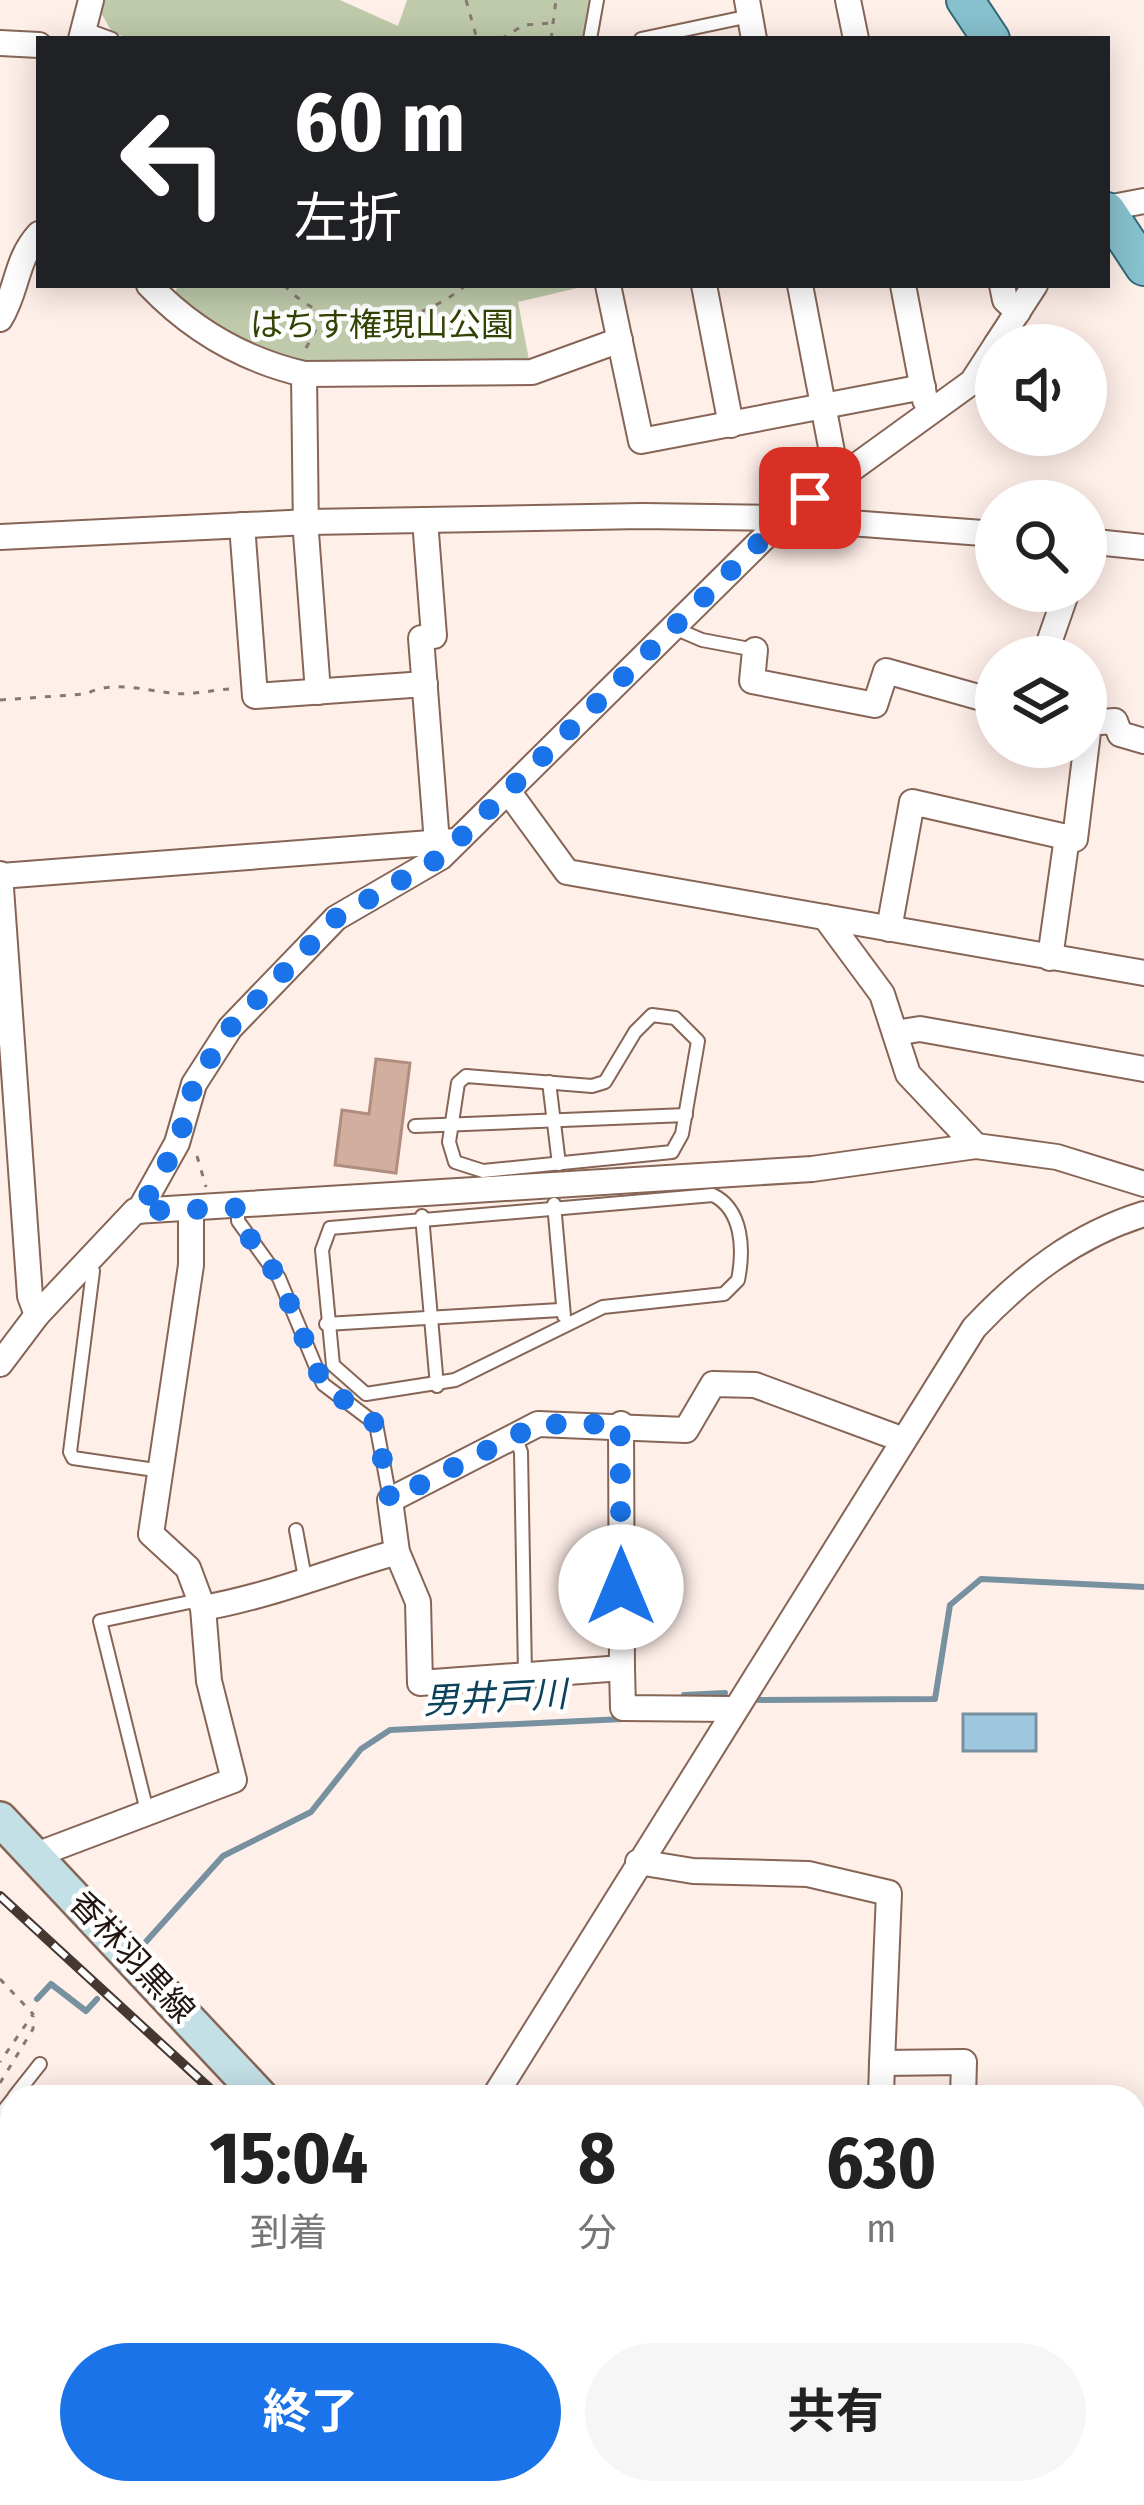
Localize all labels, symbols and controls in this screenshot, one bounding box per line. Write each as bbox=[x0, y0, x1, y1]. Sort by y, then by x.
text: 60 m bbox=[294, 72, 465, 173]
icon: left bbox=[96, 84, 252, 240]
text: 左折 bbox=[294, 187, 402, 251]
park label: はちす権現山公園 bbox=[250, 305, 514, 345]
map controls bbox=[975, 324, 1107, 768]
button: sound bbox=[975, 324, 1107, 456]
pin bbox=[759, 447, 861, 549]
icon: arrive bbox=[777, 465, 843, 531]
button: search bbox=[975, 480, 1107, 612]
button: layers bbox=[975, 636, 1107, 768]
position arrow bbox=[558, 1524, 684, 1650]
water label: 男井戸川 bbox=[422, 1672, 572, 1724]
street label: 香林羽黒線 bbox=[61, 1883, 203, 2031]
text: 15:04 bbox=[209, 2116, 368, 2202]
text: 8 bbox=[578, 2116, 616, 2202]
text: 630 bbox=[826, 2121, 937, 2207]
text: m bbox=[866, 2206, 896, 2252]
text: 到着 bbox=[250, 2210, 328, 2256]
text: 分 bbox=[578, 2210, 617, 2256]
button: 終了 bbox=[60, 2343, 561, 2481]
button: 共有 bbox=[585, 2343, 1086, 2481]

